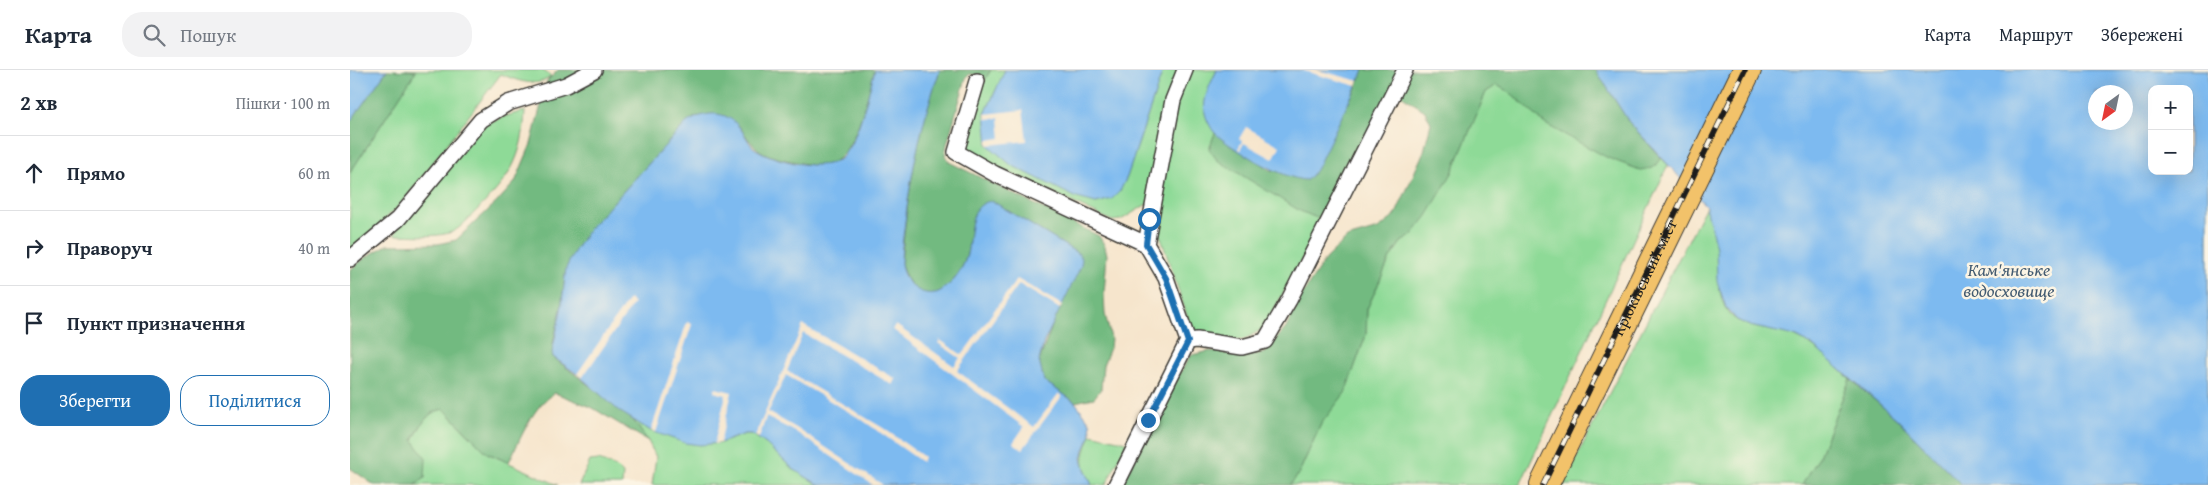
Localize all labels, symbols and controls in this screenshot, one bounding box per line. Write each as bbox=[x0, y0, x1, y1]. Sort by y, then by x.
search box bbox=[122, 12, 472, 57]
text: Карта bbox=[25, 17, 92, 52]
icon: search bbox=[140, 21, 168, 49]
text: Пошук bbox=[180, 21, 236, 49]
text: Карта bbox=[1925, 21, 1971, 48]
text: Маршрут bbox=[1999, 21, 2073, 48]
text: Збережені bbox=[2101, 21, 2183, 48]
north arrow bbox=[2088, 85, 2133, 130]
map controls bbox=[2148, 85, 2193, 175]
button: + bbox=[2148, 85, 2193, 130]
text: 2 хв bbox=[20, 87, 58, 118]
text: Пішки · 100 m bbox=[236, 91, 330, 115]
button: − bbox=[2148, 130, 2193, 175]
icon: ahead bbox=[20, 159, 48, 187]
text: Прямо bbox=[67, 159, 125, 187]
text: 60 m bbox=[298, 161, 330, 185]
route start bbox=[1138, 208, 1161, 231]
street label: Крюківський міст bbox=[1605, 215, 1683, 340]
icon: right bbox=[20, 234, 48, 262]
text: Праворуч bbox=[67, 234, 152, 262]
text: 40 m bbox=[298, 236, 330, 260]
water label: Кам'янське водосховище bbox=[1963, 256, 2055, 304]
icon: arrive bbox=[20, 309, 48, 337]
text: Пункт призначення bbox=[67, 309, 245, 337]
button: Зберегти bbox=[20, 375, 170, 426]
button: Поділитися bbox=[180, 375, 330, 426]
route end bbox=[1137, 409, 1160, 432]

